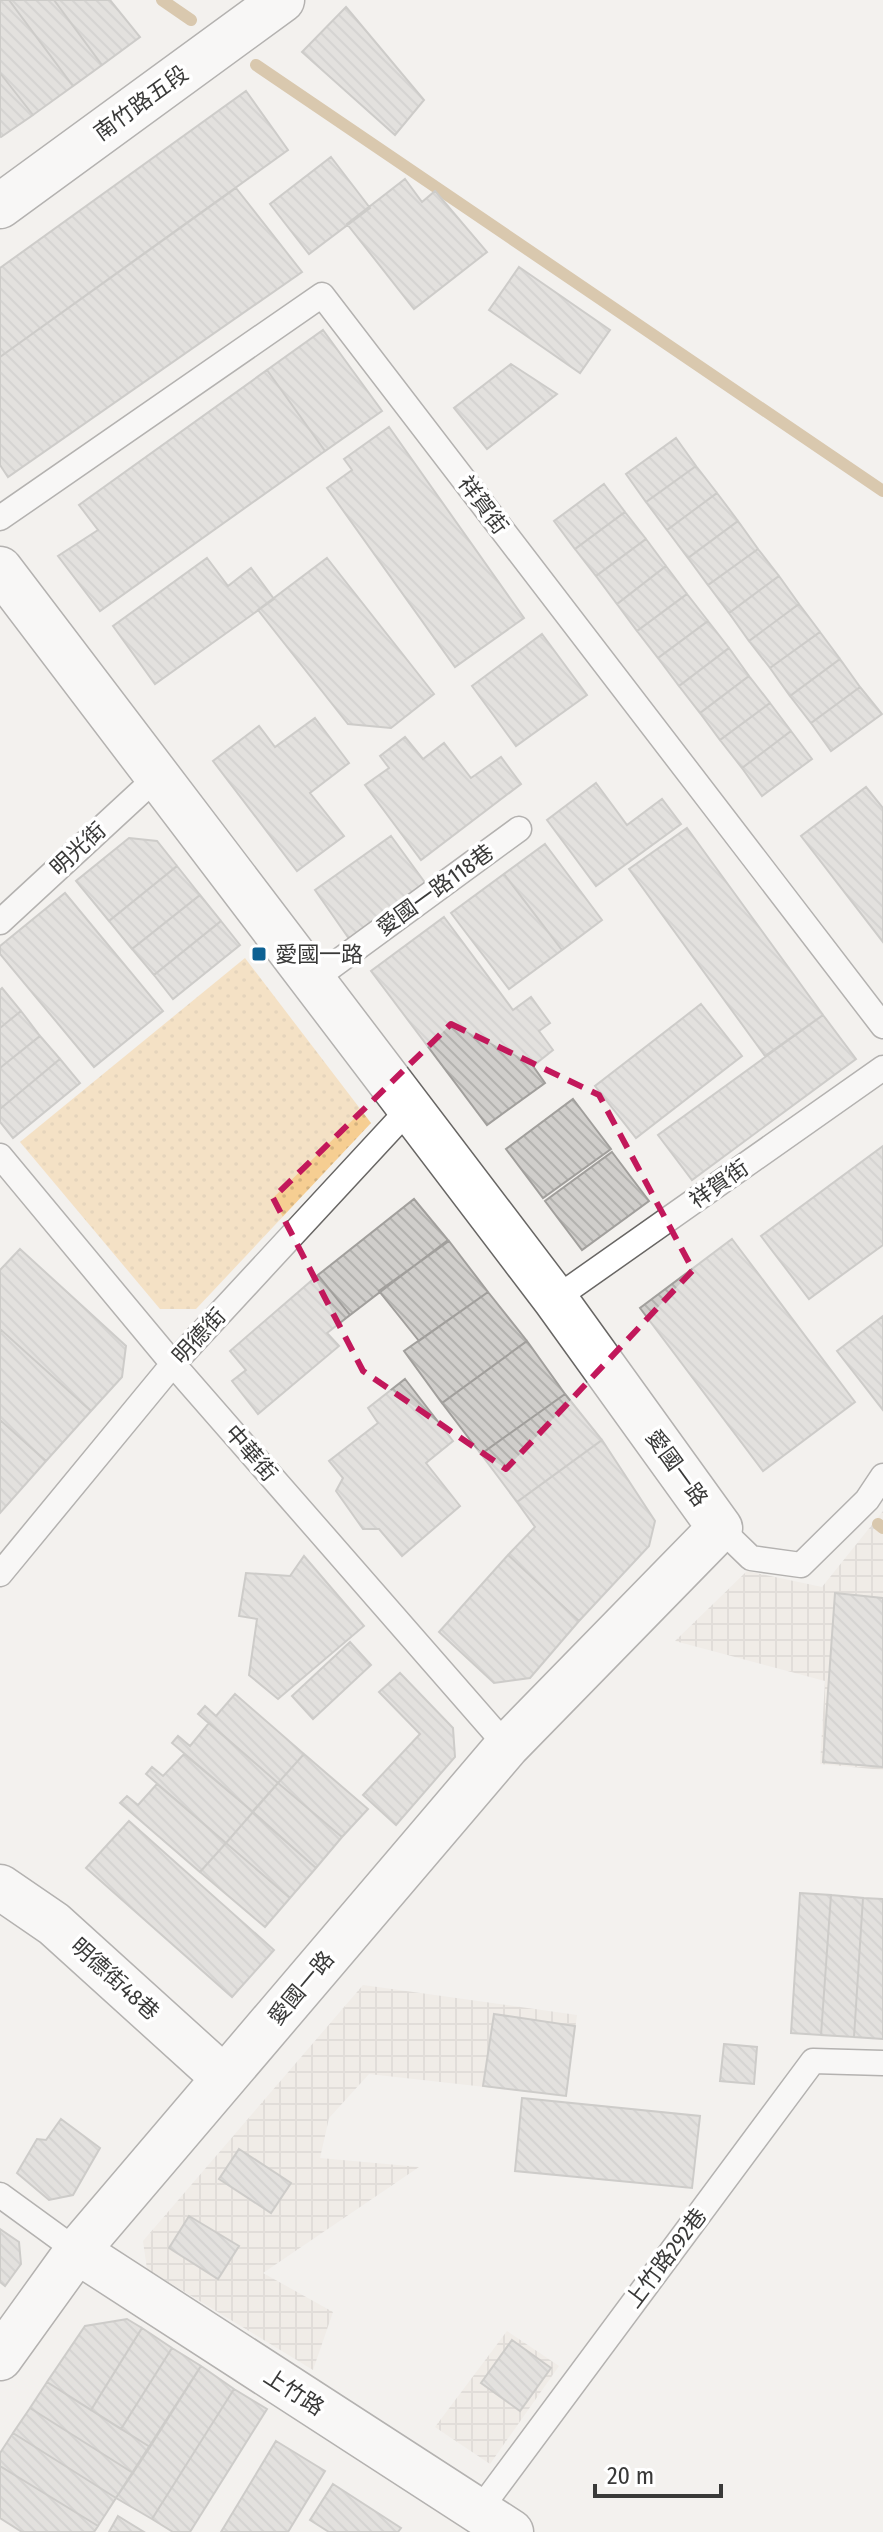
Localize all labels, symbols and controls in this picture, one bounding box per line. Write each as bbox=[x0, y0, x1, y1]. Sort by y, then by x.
street label: 南竹路五段 bbox=[89, 60, 193, 146]
street label: 祥賀街 bbox=[452, 471, 514, 539]
street label: 明光街 bbox=[45, 817, 111, 881]
street label: 愛國一路118巷 bbox=[371, 839, 499, 941]
place label: 愛國一路 bbox=[275, 941, 363, 968]
marker: 愛國一路 bbox=[250, 945, 268, 963]
street label: 祥賀街 bbox=[684, 1154, 754, 1214]
street label: 明德街 bbox=[167, 1303, 231, 1369]
street label: 中華街 bbox=[219, 1419, 283, 1487]
street label: 愛國一路 bbox=[640, 1424, 714, 1512]
street label: 明德街48巷 bbox=[65, 1932, 165, 2026]
street label: 愛國一路 bbox=[262, 1946, 340, 2030]
street label: 上竹路292巷 bbox=[620, 2203, 712, 2313]
street label: 上竹路 bbox=[259, 2363, 329, 2421]
scale bar bbox=[595, 2448, 721, 2498]
text: 20 m bbox=[607, 2462, 654, 2490]

